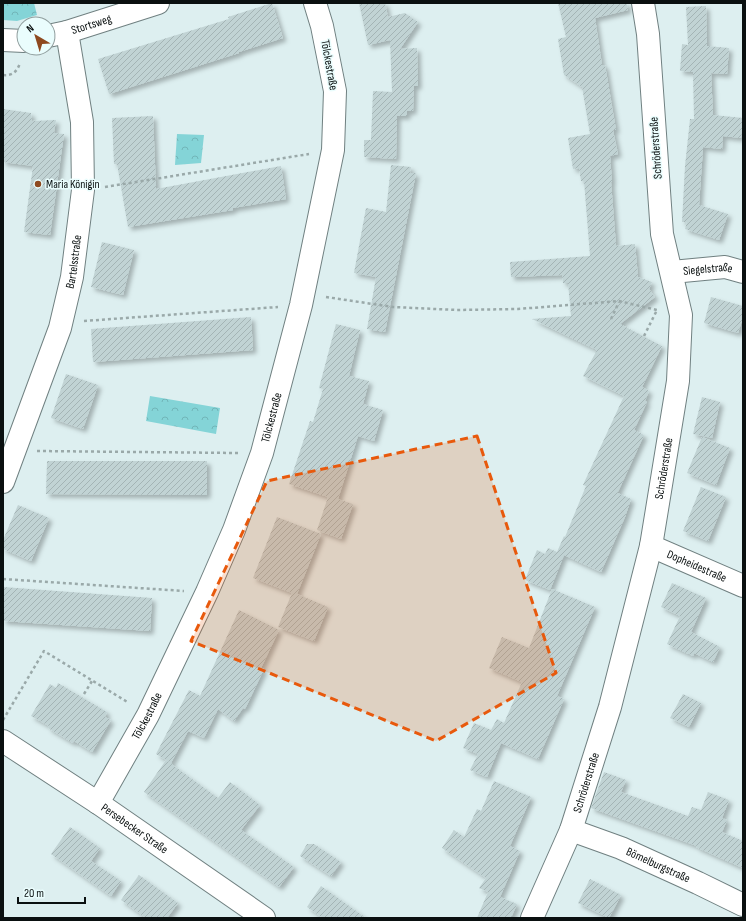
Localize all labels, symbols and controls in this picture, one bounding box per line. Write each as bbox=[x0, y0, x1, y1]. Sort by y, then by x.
street label: Stortsweg bbox=[69, 11, 114, 38]
north arrow bbox=[16, 16, 56, 56]
text: N bbox=[24, 22, 37, 35]
street label: Tölckestraße bbox=[317, 39, 341, 92]
street label: Schröderstraße bbox=[646, 116, 666, 180]
place label: Maria Königin bbox=[46, 177, 100, 192]
marker: Maria Königin bbox=[33, 179, 43, 189]
street label: Bartelsstraße bbox=[62, 234, 85, 290]
street label: Siegelstraße bbox=[682, 259, 735, 278]
street label: Tölckestraße bbox=[258, 391, 285, 444]
street label: Schröderstraße bbox=[651, 436, 676, 500]
street label: Dopheidestraße bbox=[665, 546, 729, 586]
street label: Tölckestraße bbox=[128, 690, 165, 742]
street label: Schröderstraße bbox=[569, 751, 603, 814]
street label: Persebecker Straße bbox=[98, 800, 171, 857]
street label: Bömelburgstraße bbox=[624, 844, 693, 886]
scale bar bbox=[18, 879, 85, 905]
text: 20 m bbox=[24, 886, 44, 901]

